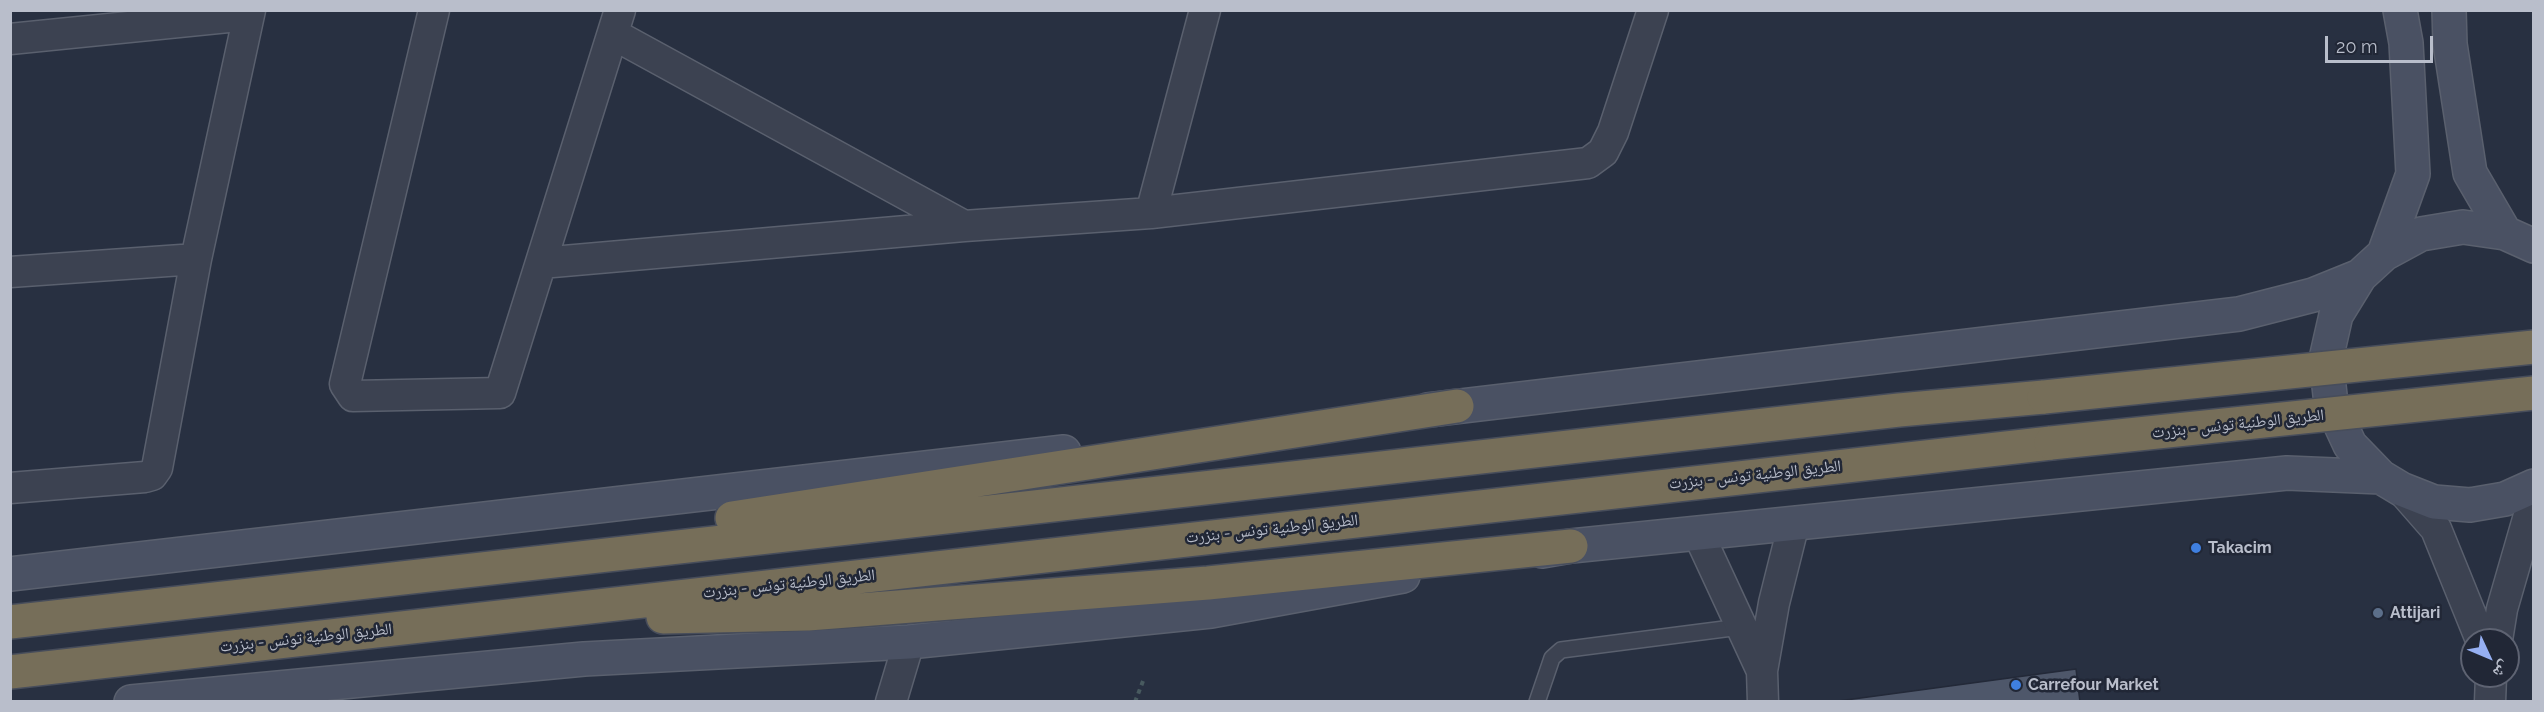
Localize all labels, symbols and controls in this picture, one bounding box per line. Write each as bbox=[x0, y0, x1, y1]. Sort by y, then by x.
scale bar bbox=[2328, 24, 2436, 62]
text: 20 m bbox=[2336, 36, 2378, 57]
street label: الطريق الوطنية تونس - بنزرت bbox=[2151, 405, 2325, 443]
street label: الطريق الوطنية تونس - بنزرت bbox=[1668, 456, 1842, 494]
street label: الطريق الوطنية تونس - بنزرت bbox=[1185, 510, 1359, 548]
place label: Takacim bbox=[2208, 538, 2272, 558]
marker: Takacim bbox=[2189, 541, 2203, 555]
street label: الطريق الوطنية تونس - بنزرت bbox=[702, 565, 876, 603]
place label: Attijari bbox=[2390, 603, 2440, 623]
marker: Attijari bbox=[2371, 606, 2385, 620]
street label: الطريق الوطنية تونس - بنزرت bbox=[219, 619, 393, 657]
north arrow bbox=[2460, 628, 2520, 688]
text: ش bbox=[2489, 657, 2515, 682]
place label: Carrefour Market bbox=[2028, 675, 2159, 695]
marker: Carrefour Market bbox=[2009, 678, 2023, 692]

